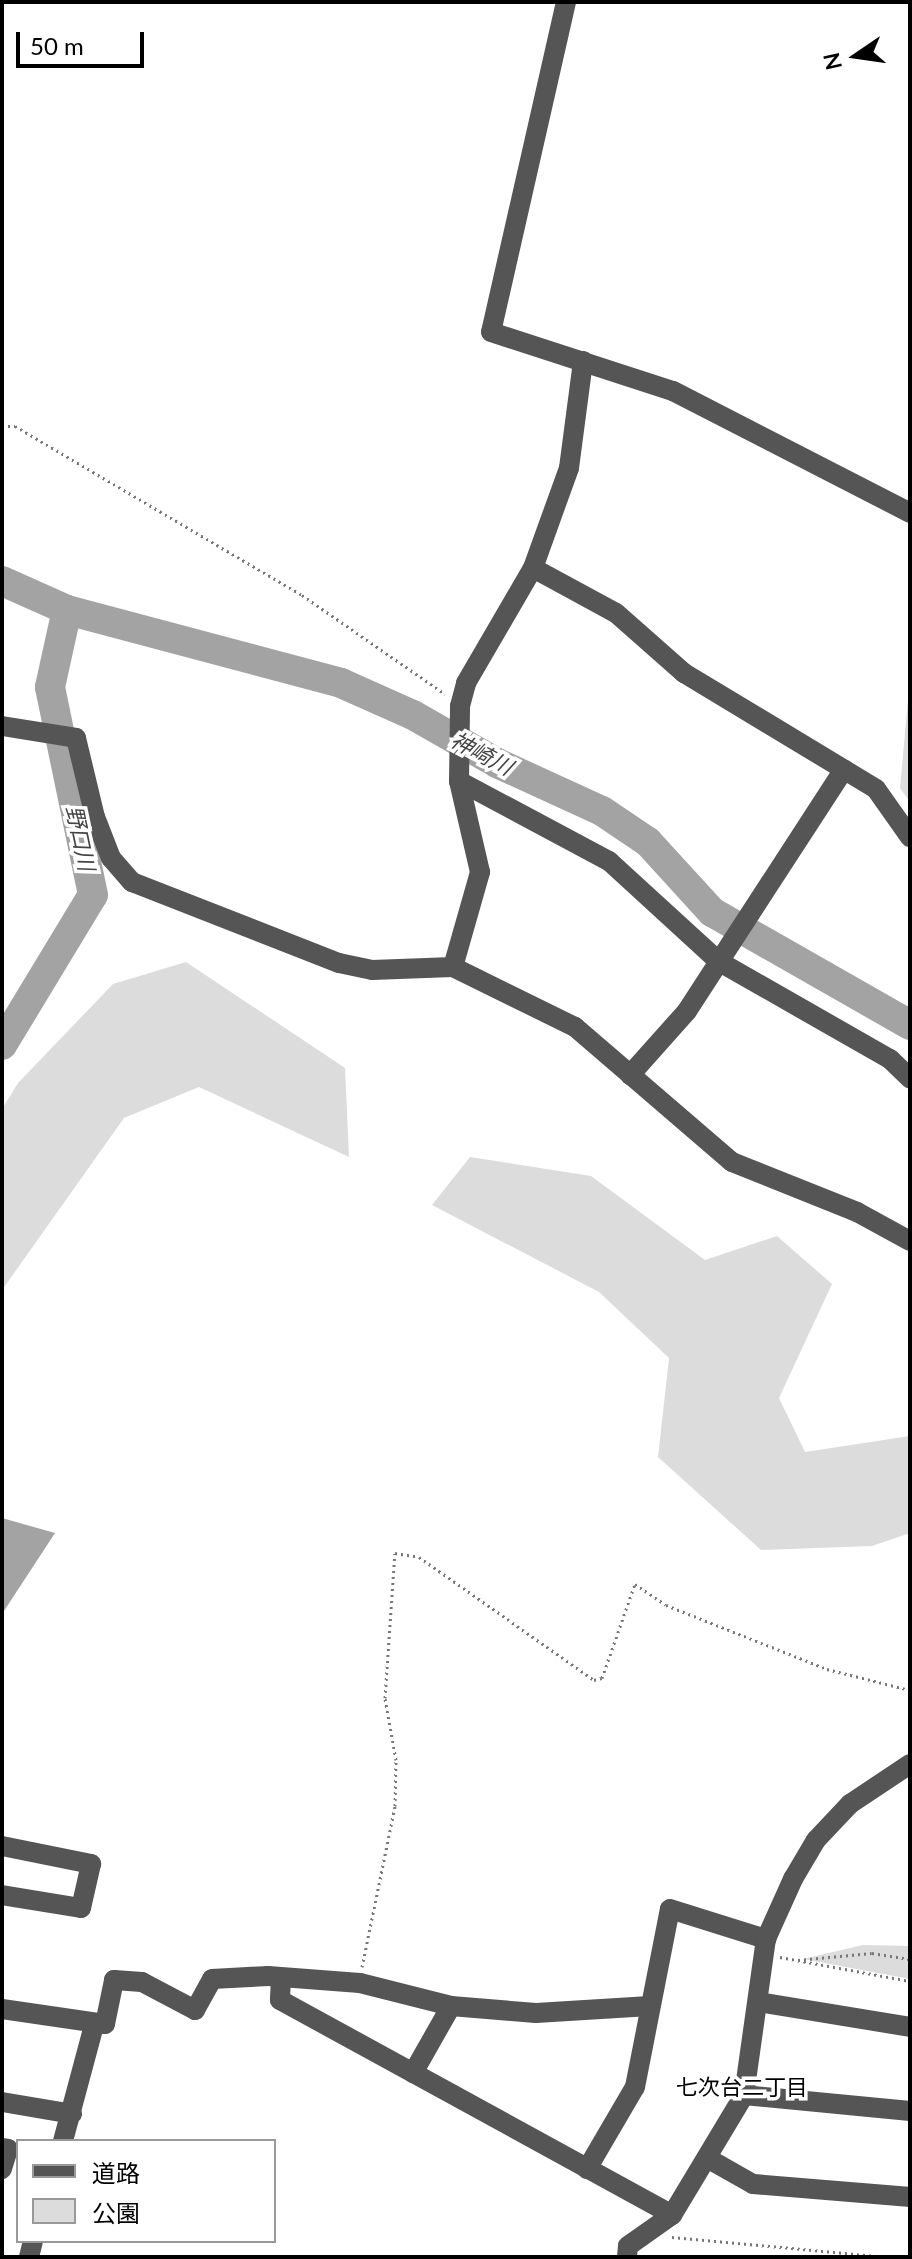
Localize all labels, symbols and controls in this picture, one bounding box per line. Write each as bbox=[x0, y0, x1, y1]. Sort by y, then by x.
scale bar bbox=[20, 16, 148, 66]
north arrow bbox=[816, 16, 896, 96]
text: 50 m bbox=[30, 31, 84, 60]
text: N bbox=[817, 50, 847, 73]
water label: 神崎川 bbox=[447, 726, 517, 780]
water label: 野口川 bbox=[61, 803, 101, 873]
district label: 七次台二丁目 bbox=[676, 2074, 808, 2100]
legend bbox=[16, 2139, 276, 2243]
text: 道路 bbox=[92, 2158, 140, 2187]
text: 公園 bbox=[92, 2198, 140, 2227]

